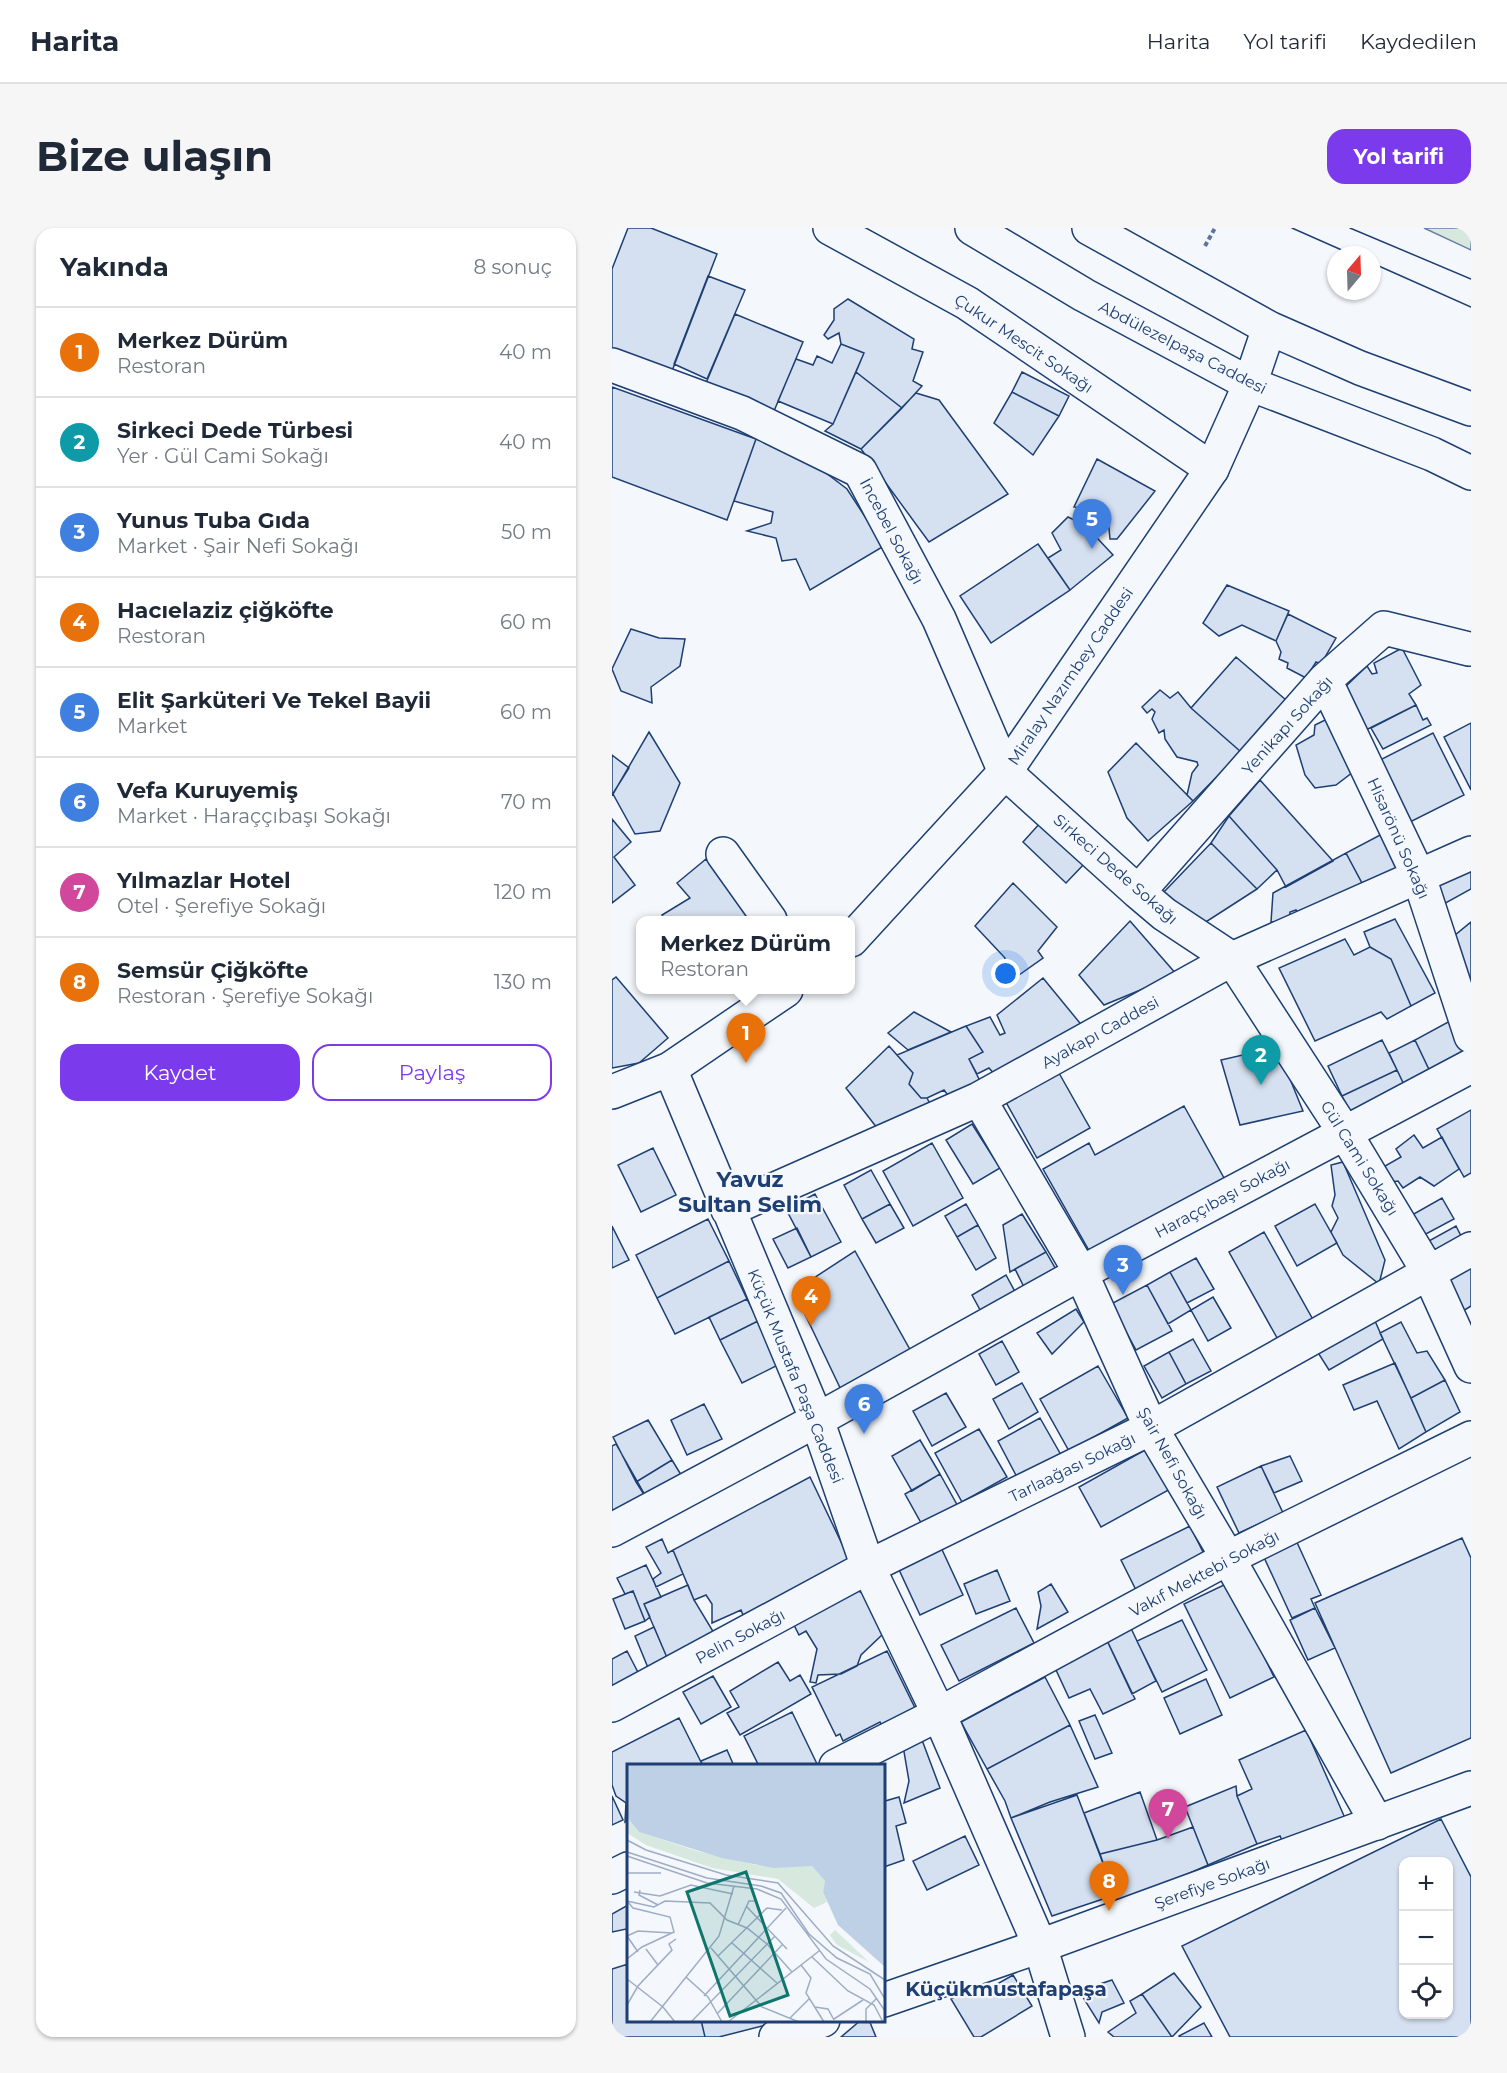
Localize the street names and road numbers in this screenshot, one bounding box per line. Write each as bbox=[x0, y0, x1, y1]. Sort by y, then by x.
street label: Çukur Mescit Sokağı bbox=[951, 290, 1097, 397]
street label: Abdülezelpaşa Caddesi bbox=[1096, 297, 1270, 398]
street label: İncebel Sokağı bbox=[856, 475, 927, 587]
street label: Miralay Nazımbey Caddesi bbox=[1004, 584, 1137, 769]
street label: Yenikapı Sokağı bbox=[1238, 672, 1337, 779]
street label: Hisarönü Sokağı bbox=[1363, 775, 1434, 902]
street label: Sirkeci Dede Sokağı bbox=[1050, 810, 1182, 928]
street label: Ayakapı Caddesi bbox=[1038, 992, 1162, 1073]
street label: Gül Cami Sokağı bbox=[1317, 1097, 1403, 1219]
street label: Haraççıbaşı Sokağı bbox=[1151, 1155, 1293, 1242]
street label: Küçük Mustafa Paşa Caddesi bbox=[744, 1266, 847, 1486]
street label: Şair Nefi Sokağı bbox=[1134, 1404, 1211, 1522]
street label: Tarlaağası Sokağı bbox=[1006, 1429, 1139, 1506]
street label: Vakıf Mektebi Sokağı bbox=[1126, 1526, 1282, 1621]
street label: Pelin Sokağı bbox=[692, 1605, 788, 1668]
street label: Şerefiye Sokağı bbox=[1152, 1854, 1272, 1913]

